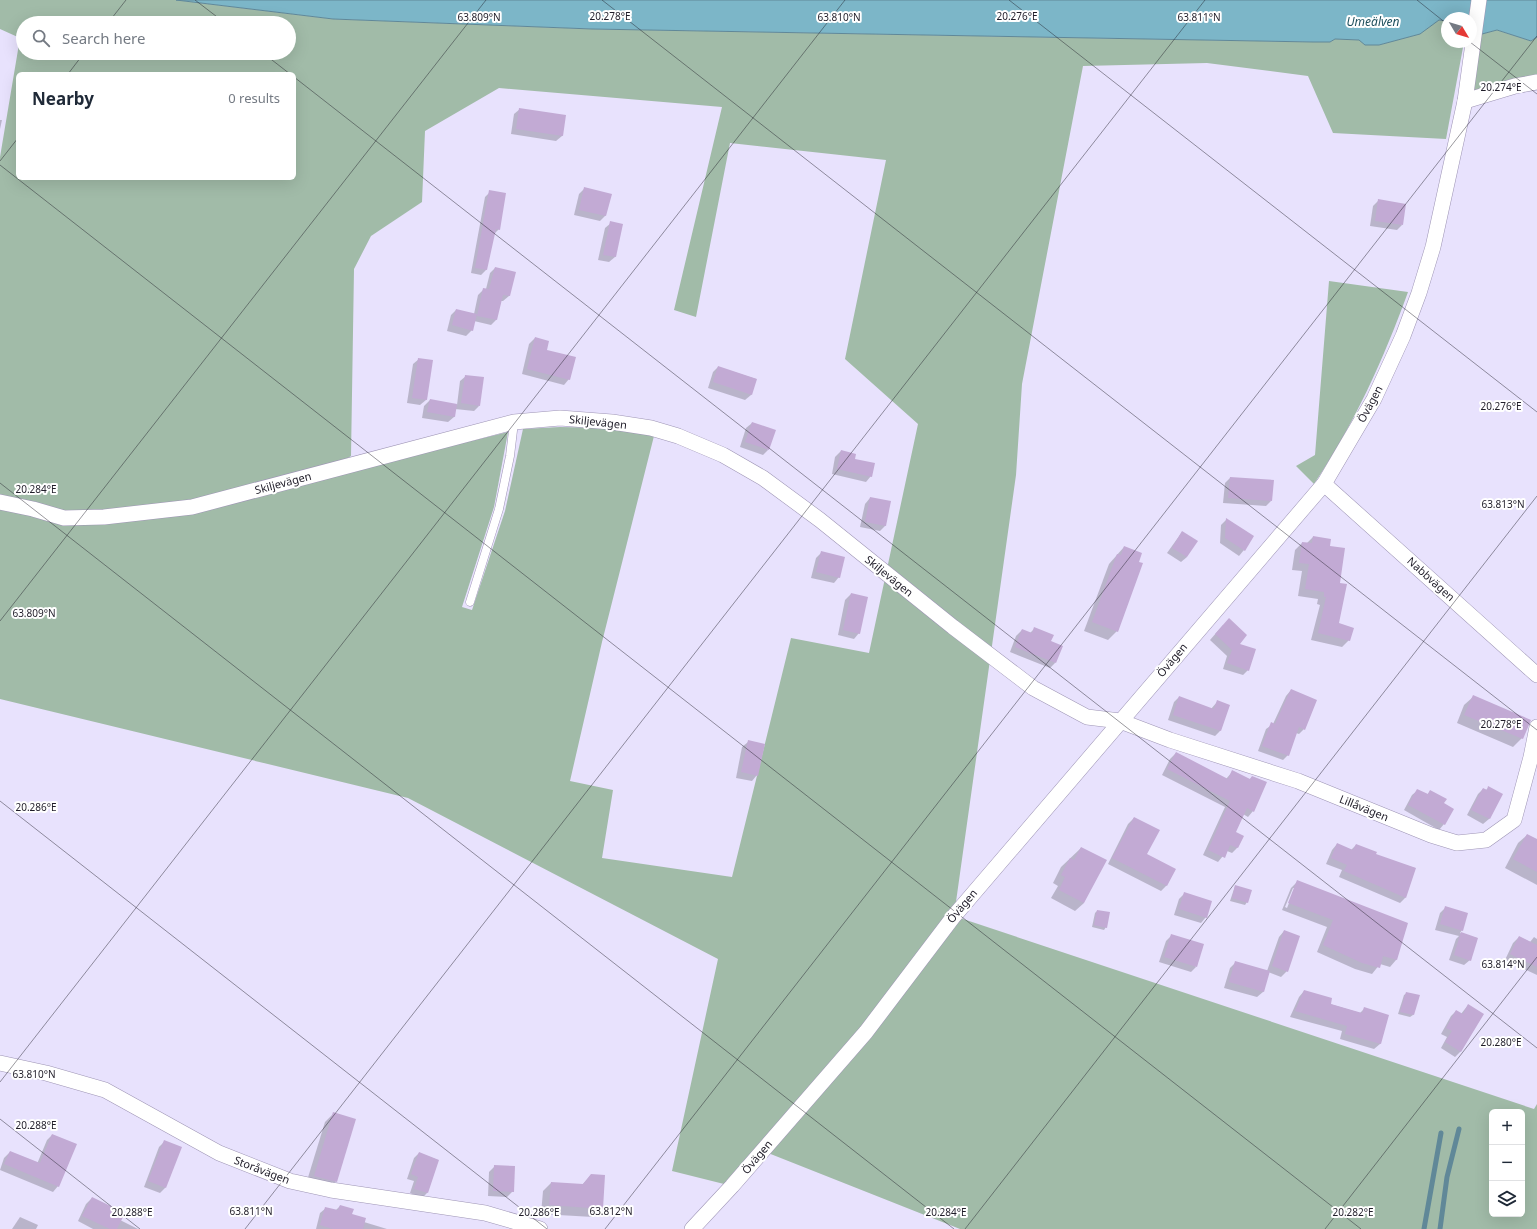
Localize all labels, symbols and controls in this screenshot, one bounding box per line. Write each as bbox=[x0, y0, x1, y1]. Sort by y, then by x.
text: 20.278°E bbox=[589, 9, 631, 23]
text: 20.276°E bbox=[996, 9, 1038, 23]
text: 63.809°N bbox=[457, 10, 501, 24]
text: 63.810°N bbox=[817, 10, 861, 24]
text: 63.811°N bbox=[1177, 10, 1221, 24]
north arrow bbox=[1441, 12, 1477, 48]
water label: Umeälven bbox=[1346, 13, 1400, 30]
search box bbox=[16, 16, 296, 60]
icon: search bbox=[30, 27, 52, 49]
text: Search here bbox=[62, 28, 145, 48]
text: 20.274°E bbox=[1480, 80, 1522, 94]
text: Nearby bbox=[32, 87, 94, 110]
text: 0 results bbox=[228, 89, 280, 107]
street label: Övägen bbox=[1354, 383, 1386, 425]
text: 20.276°E bbox=[1480, 399, 1522, 413]
street label: Skiljevägen bbox=[568, 411, 628, 432]
street label: Skiljevägen bbox=[253, 468, 313, 497]
text: 20.284°E bbox=[15, 482, 57, 496]
text: 63.813°N bbox=[1481, 497, 1525, 511]
street label: Skiljevägen bbox=[862, 552, 917, 600]
street label: Nabbvägen bbox=[1404, 553, 1458, 604]
text: 63.809°N bbox=[12, 606, 56, 620]
street label: Övägen bbox=[1153, 639, 1190, 680]
text: 20.278°E bbox=[1480, 717, 1522, 731]
street label: Lillåvägen bbox=[1337, 791, 1391, 824]
text: 20.286°E bbox=[15, 800, 57, 814]
street label: Övägen bbox=[943, 885, 980, 926]
text: 63.814°N bbox=[1481, 957, 1525, 971]
text: 20.280°E bbox=[1480, 1035, 1522, 1049]
text: 63.810°N bbox=[12, 1067, 56, 1081]
map controls bbox=[1489, 1109, 1525, 1217]
button: + bbox=[1489, 1109, 1525, 1145]
text: 20.288°E bbox=[15, 1118, 57, 1132]
street label: Övägen bbox=[738, 1136, 775, 1177]
button: − bbox=[1489, 1145, 1525, 1181]
street label: Storåvägen bbox=[232, 1152, 292, 1187]
button: layers bbox=[1489, 1181, 1525, 1217]
text: 63.811°N bbox=[229, 1204, 273, 1218]
text: 63.812°N bbox=[589, 1204, 633, 1218]
text: 20.288°E bbox=[111, 1205, 153, 1219]
text: 20.286°E bbox=[518, 1205, 560, 1219]
text: 20.284°E bbox=[925, 1205, 967, 1219]
text: 20.282°E bbox=[1332, 1205, 1374, 1219]

